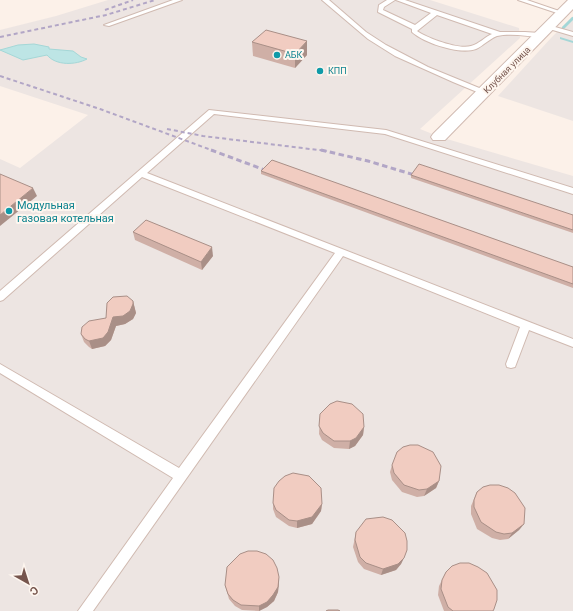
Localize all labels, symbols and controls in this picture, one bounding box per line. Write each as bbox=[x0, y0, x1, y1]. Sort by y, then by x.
street label: Клубная улица bbox=[481, 44, 533, 96]
marker: АБК bbox=[272, 50, 282, 60]
place label: АБК bbox=[285, 50, 303, 60]
marker: КПП bbox=[315, 66, 325, 76]
place label: КПП bbox=[328, 66, 347, 76]
place label: Модульная газовая котельная bbox=[17, 199, 114, 225]
marker: Модульная газовая котельная bbox=[4, 206, 14, 216]
north arrow bbox=[8, 563, 48, 603]
text: С bbox=[27, 583, 41, 598]

